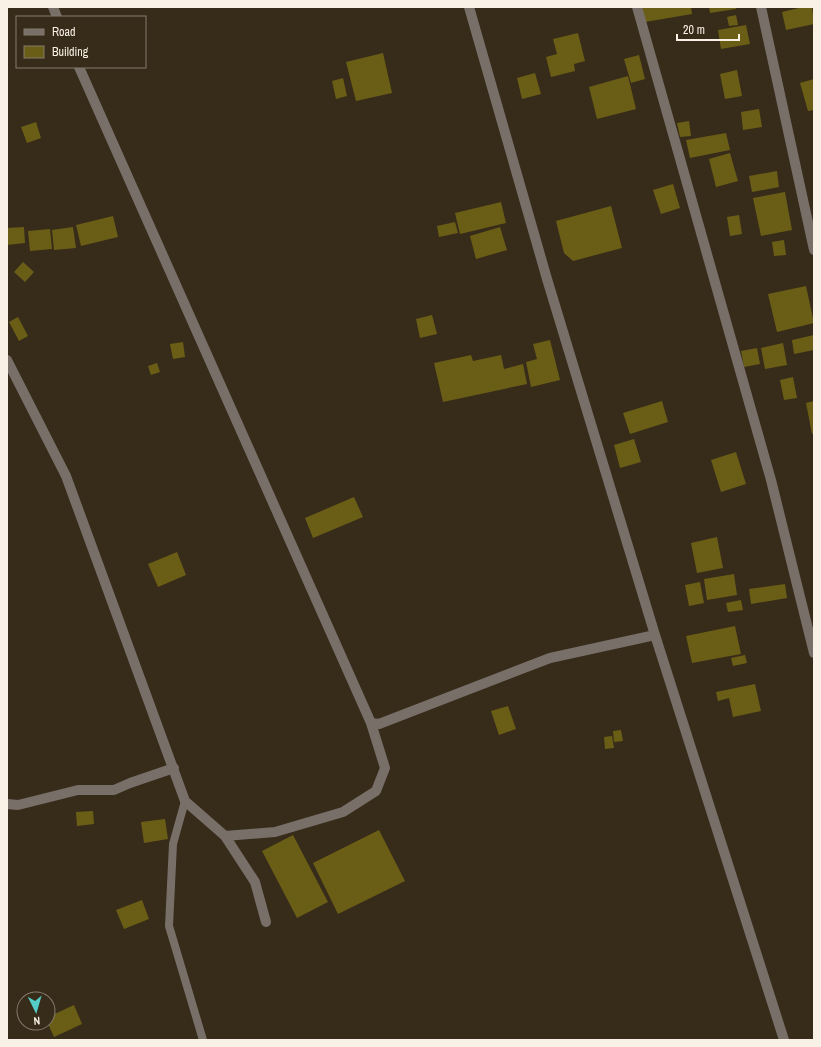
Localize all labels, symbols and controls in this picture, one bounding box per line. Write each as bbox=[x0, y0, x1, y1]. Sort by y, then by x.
legend bbox=[16, 16, 146, 68]
scale bar bbox=[677, 16, 739, 42]
text: 20 m bbox=[683, 22, 705, 38]
text: Road bbox=[52, 24, 76, 40]
text: Building bbox=[52, 44, 89, 60]
north arrow bbox=[16, 991, 56, 1031]
text: N bbox=[33, 1014, 41, 1028]

